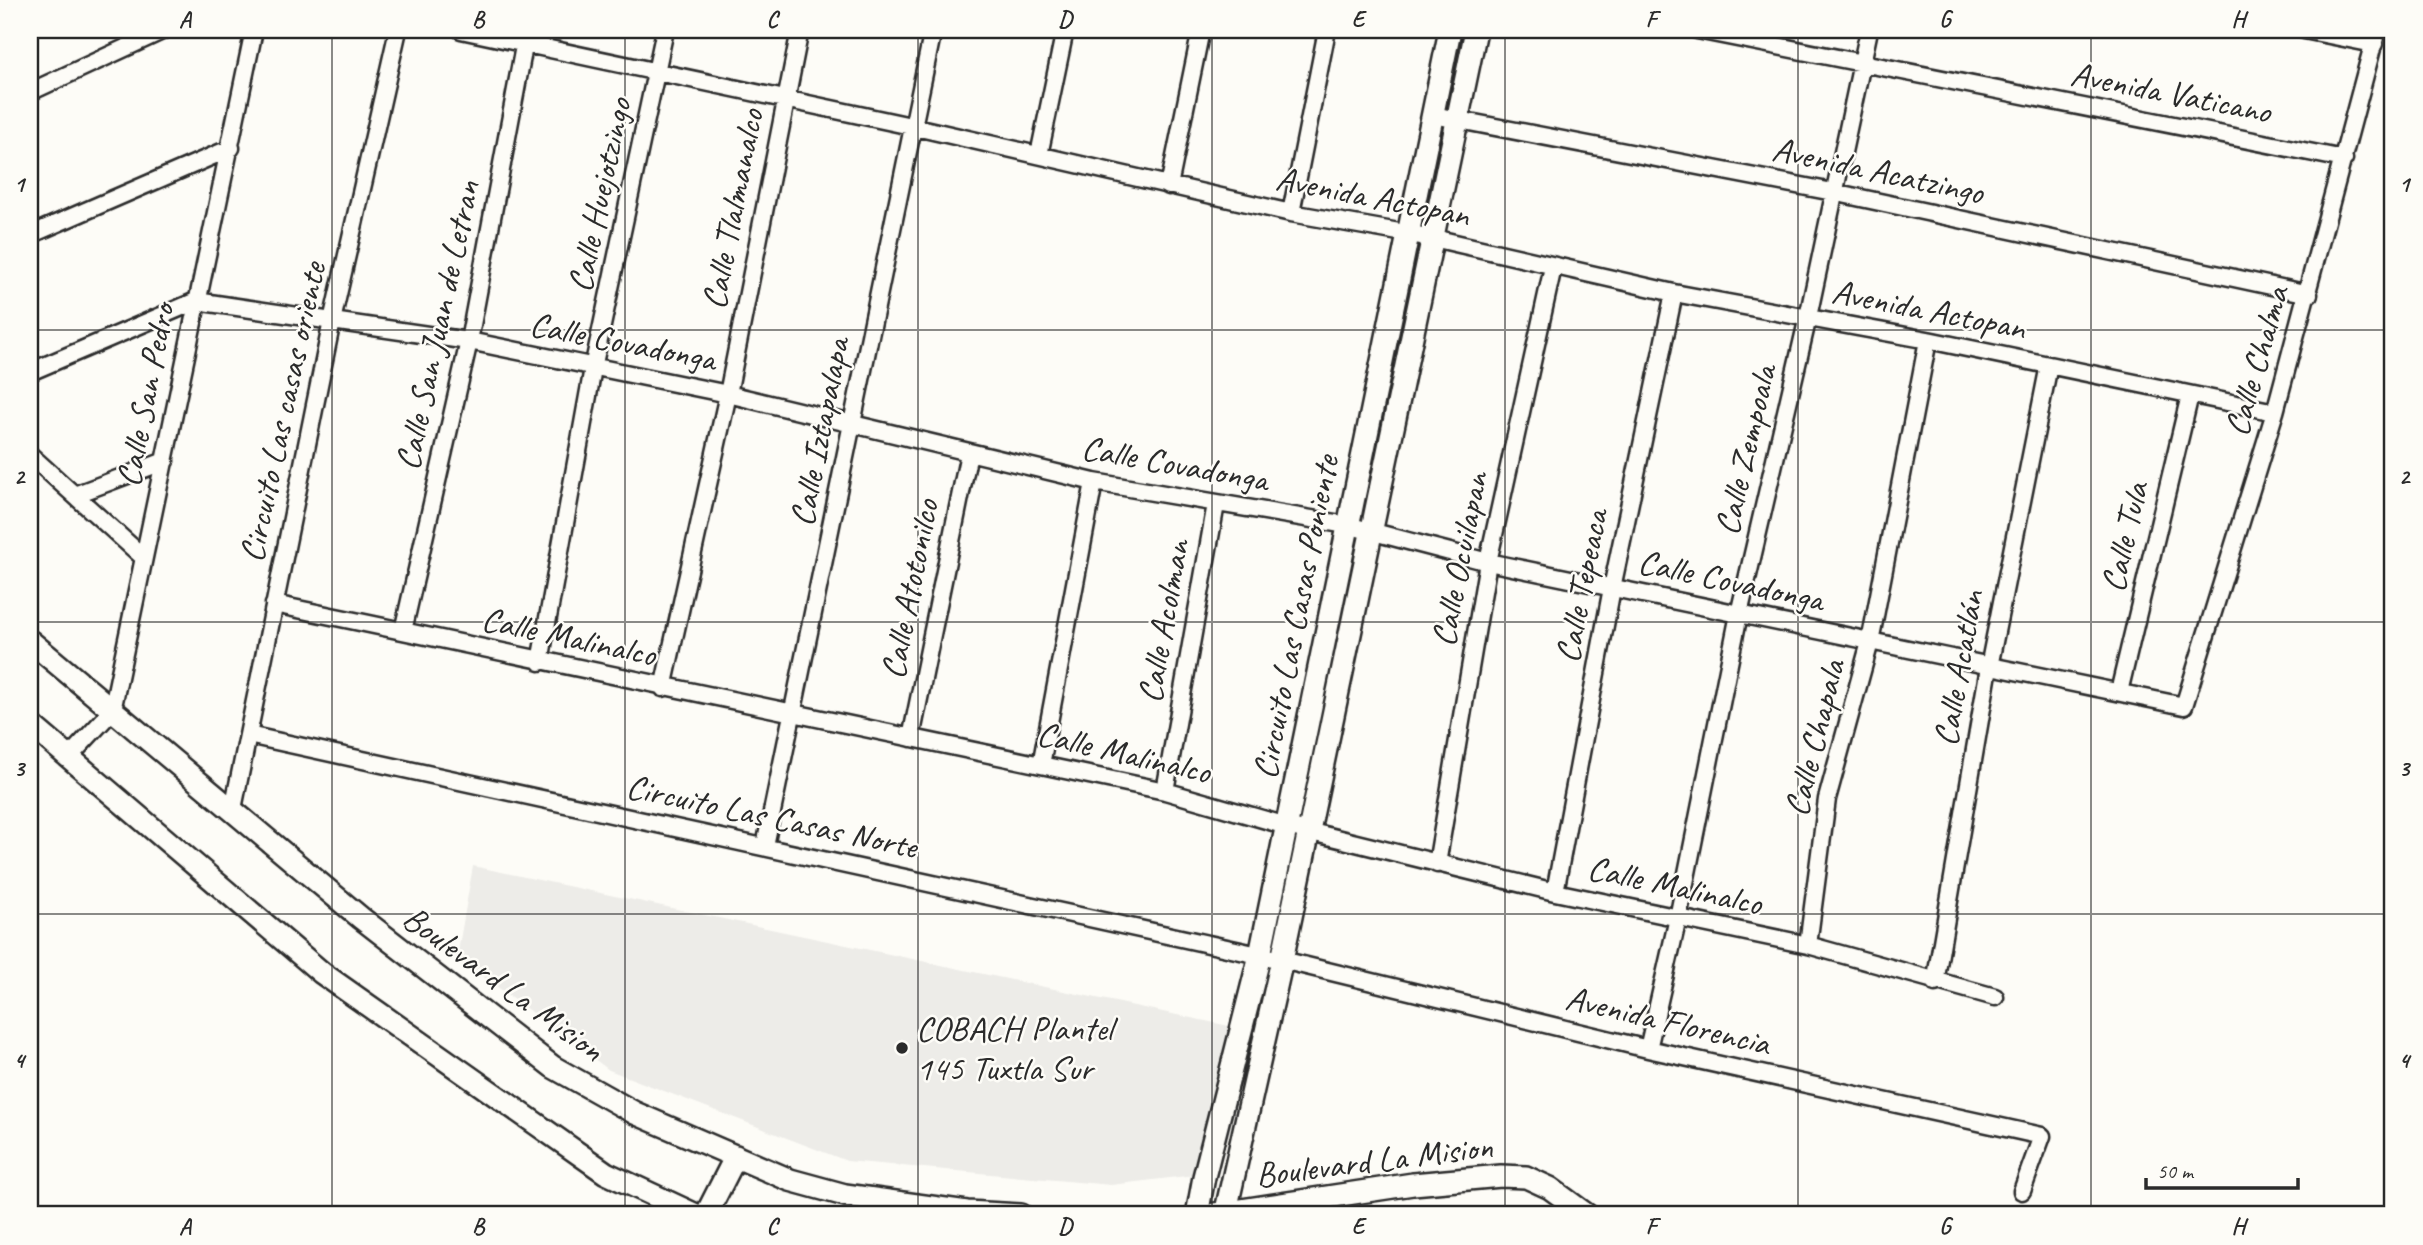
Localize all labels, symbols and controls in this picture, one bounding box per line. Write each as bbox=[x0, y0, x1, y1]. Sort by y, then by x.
text: A bbox=[179, 5, 193, 34]
text: B bbox=[472, 5, 486, 34]
text: C bbox=[767, 5, 781, 34]
text: D bbox=[1058, 5, 1074, 34]
text: E bbox=[1352, 5, 1368, 34]
text: F bbox=[1646, 5, 1662, 34]
text: G bbox=[1939, 5, 1954, 34]
text: H bbox=[2231, 5, 2249, 34]
street label: Avenida Vaticano bbox=[2067, 51, 2276, 134]
street label: Calle Huejotzingo bbox=[557, 93, 642, 296]
street label: Calle Tlalmanalco bbox=[691, 104, 774, 313]
street label: Avenida Acatzingo bbox=[1768, 126, 1989, 215]
street label: Avenida Actopan bbox=[1272, 156, 1475, 238]
text: 1 bbox=[14, 170, 27, 199]
text: 1 bbox=[2399, 170, 2412, 199]
street label: Calle San Juan de Letran bbox=[385, 176, 490, 474]
street label: Circuito Las casas oriente bbox=[229, 256, 337, 566]
street label: Avenida Actopan bbox=[1828, 269, 2031, 351]
street label: Calle Chalma bbox=[2214, 279, 2300, 441]
street label: Calle San Pedro bbox=[106, 296, 186, 490]
street label: Calle Covadonga bbox=[526, 301, 722, 382]
street label: Calle Iztapalapa bbox=[779, 332, 860, 530]
street label: Calle Zempoala bbox=[1704, 358, 1787, 539]
street label: Calle Covadonga bbox=[1078, 425, 1274, 502]
street label: Circuito Las Casas Poniente bbox=[1242, 449, 1349, 783]
text: 2 bbox=[14, 462, 27, 491]
text: 2 bbox=[2399, 462, 2412, 491]
street label: Calle Ocuilapan bbox=[1421, 466, 1499, 650]
street label: Calle Tula bbox=[2090, 475, 2159, 596]
street label: Calle Atotonilco bbox=[870, 494, 949, 683]
street label: Calle Tepeaca bbox=[1545, 503, 1619, 666]
street label: Calle Acolman bbox=[1127, 534, 1200, 706]
street label: Calle Covadonga bbox=[1634, 539, 1830, 623]
street label: Calle Acatlán bbox=[1923, 586, 1994, 749]
street label: Calle Malinalco bbox=[478, 596, 662, 677]
street label: Calle Chapala bbox=[1773, 654, 1856, 821]
street label: Calle Malinalco bbox=[1033, 711, 1217, 795]
text: 3 bbox=[14, 754, 27, 783]
text: 3 bbox=[2399, 754, 2412, 783]
street label: Circuito Las Casas Norte bbox=[623, 764, 924, 870]
street label: Calle Malinalco bbox=[1584, 845, 1768, 926]
street label: Boulevard La Mision bbox=[394, 895, 614, 1072]
street label: Avenida Florencia bbox=[1561, 975, 1777, 1066]
place label: COBACH Plantel 145 Tuxtla Sur bbox=[916, 1006, 1119, 1091]
marker: COBACH Plantel 145 Tuxtla Sur bbox=[894, 1040, 910, 1056]
text: 4 bbox=[14, 1046, 27, 1075]
text: 4 bbox=[2399, 1046, 2412, 1075]
street label: Boulevard La Mision bbox=[1253, 1124, 1495, 1197]
scale bar bbox=[2146, 1147, 2299, 1191]
text: 50 m bbox=[2157, 1158, 2195, 1184]
text: A bbox=[179, 1212, 193, 1241]
text: B bbox=[472, 1212, 486, 1241]
text: C bbox=[767, 1212, 781, 1241]
text: D bbox=[1058, 1212, 1074, 1241]
text: E bbox=[1352, 1212, 1368, 1241]
text: F bbox=[1646, 1212, 1662, 1241]
text: G bbox=[1939, 1212, 1954, 1241]
text: H bbox=[2231, 1212, 2249, 1241]

